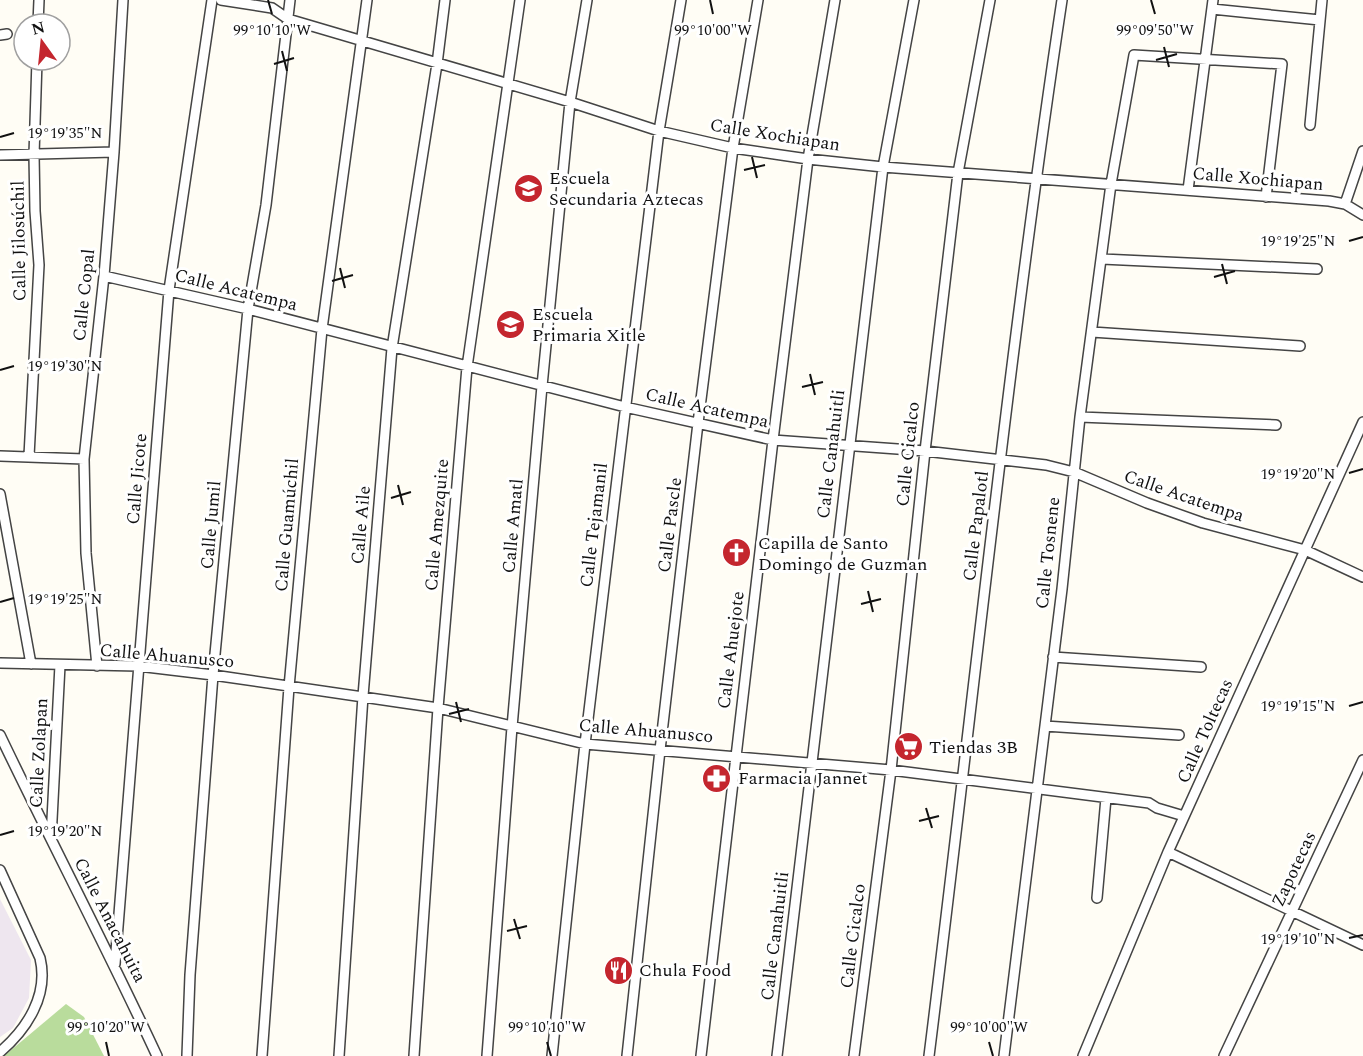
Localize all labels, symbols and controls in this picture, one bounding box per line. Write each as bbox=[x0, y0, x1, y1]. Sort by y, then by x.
north arrow bbox=[12, 12, 72, 72]
text: N bbox=[29, 15, 48, 42]
text: 99°10'10"W bbox=[233, 19, 311, 42]
text: 99°10'00"W bbox=[674, 19, 752, 42]
text: 99°09'50"W bbox=[1116, 19, 1194, 42]
street label: Calle Xochiapan bbox=[708, 111, 842, 159]
text: 19°19'35"N bbox=[28, 122, 103, 145]
street label: Calle Xochiapan bbox=[1191, 160, 1325, 198]
place label: Escuela Secundaria Aztecas bbox=[549, 165, 704, 213]
school or university icon: Escuela Secundaria Aztecas bbox=[512, 172, 544, 204]
street label: Calle Jilosúchil bbox=[4, 180, 34, 302]
text: 19°19'25"N bbox=[1261, 230, 1336, 253]
street label: Calle Copal bbox=[66, 248, 102, 342]
street label: Calle Acatempa bbox=[172, 262, 300, 318]
place label: Escuela Primaria Xitle bbox=[532, 301, 646, 349]
school or university icon: Escuela Primaria Xitle bbox=[495, 308, 527, 340]
text: 19°19'30"N bbox=[28, 355, 103, 378]
street label: Calle Acatempa bbox=[643, 381, 772, 435]
street label: Calle Canahuitli bbox=[810, 388, 852, 520]
street label: Calle Cicalco bbox=[889, 400, 927, 508]
street label: Calle Jicote bbox=[120, 432, 154, 526]
street label: Calle Guamúchil bbox=[268, 457, 306, 593]
street label: Calle Amezquite bbox=[418, 458, 456, 592]
street label: Calle Tejamanil bbox=[573, 461, 615, 589]
street label: Calle Acatempa bbox=[1120, 463, 1248, 529]
text: 19°19'20"N bbox=[1261, 463, 1336, 486]
street label: Calle Papalotl bbox=[956, 469, 996, 583]
street label: Calle Pascle bbox=[651, 476, 689, 574]
street label: Calle Amatl bbox=[495, 478, 531, 574]
street label: Calle Jumil bbox=[194, 480, 228, 570]
street label: Calle Aile bbox=[344, 485, 378, 565]
street label: Calle Tosnene bbox=[1029, 496, 1067, 610]
place label: Capilla de Santo Domingo de Guzman bbox=[758, 530, 928, 578]
church icon: Capilla de Santo Domingo de Guzman bbox=[721, 537, 753, 569]
text: 19°19'25"N bbox=[28, 588, 103, 611]
street label: Calle Ahuejote bbox=[710, 589, 752, 711]
street label: Calle Ahuanusco bbox=[99, 637, 235, 675]
street label: Calle Toltecas bbox=[1170, 674, 1240, 788]
text: 19°19'15"N bbox=[1261, 695, 1336, 718]
street label: Calle Zolapan bbox=[23, 697, 55, 809]
street label: Calle Ahuanusco bbox=[578, 712, 714, 750]
supermarket icon: Tiendas 3B bbox=[892, 731, 924, 763]
place label: Tiendas 3B bbox=[929, 734, 1018, 761]
pharmacy icon: Farmacia Jannet bbox=[701, 762, 733, 794]
place label: Farmacia Jannet bbox=[738, 765, 868, 792]
text: 19°19'20"N bbox=[28, 820, 103, 843]
street label: Zapotecas bbox=[1265, 827, 1323, 911]
street label: Calle Anacahuita bbox=[67, 853, 153, 987]
street label: Calle Canahuitli bbox=[754, 870, 796, 1002]
street label: Calle Cicalco bbox=[833, 882, 873, 990]
text: 19°19'10"N bbox=[1261, 928, 1336, 951]
restaurant icon: Chula Food bbox=[602, 954, 634, 986]
place label: Chula Food bbox=[639, 957, 731, 984]
text: 99°10'20"W bbox=[67, 1016, 145, 1039]
text: 99°10'10"W bbox=[508, 1016, 586, 1039]
text: 99°10'00"W bbox=[950, 1016, 1028, 1039]

